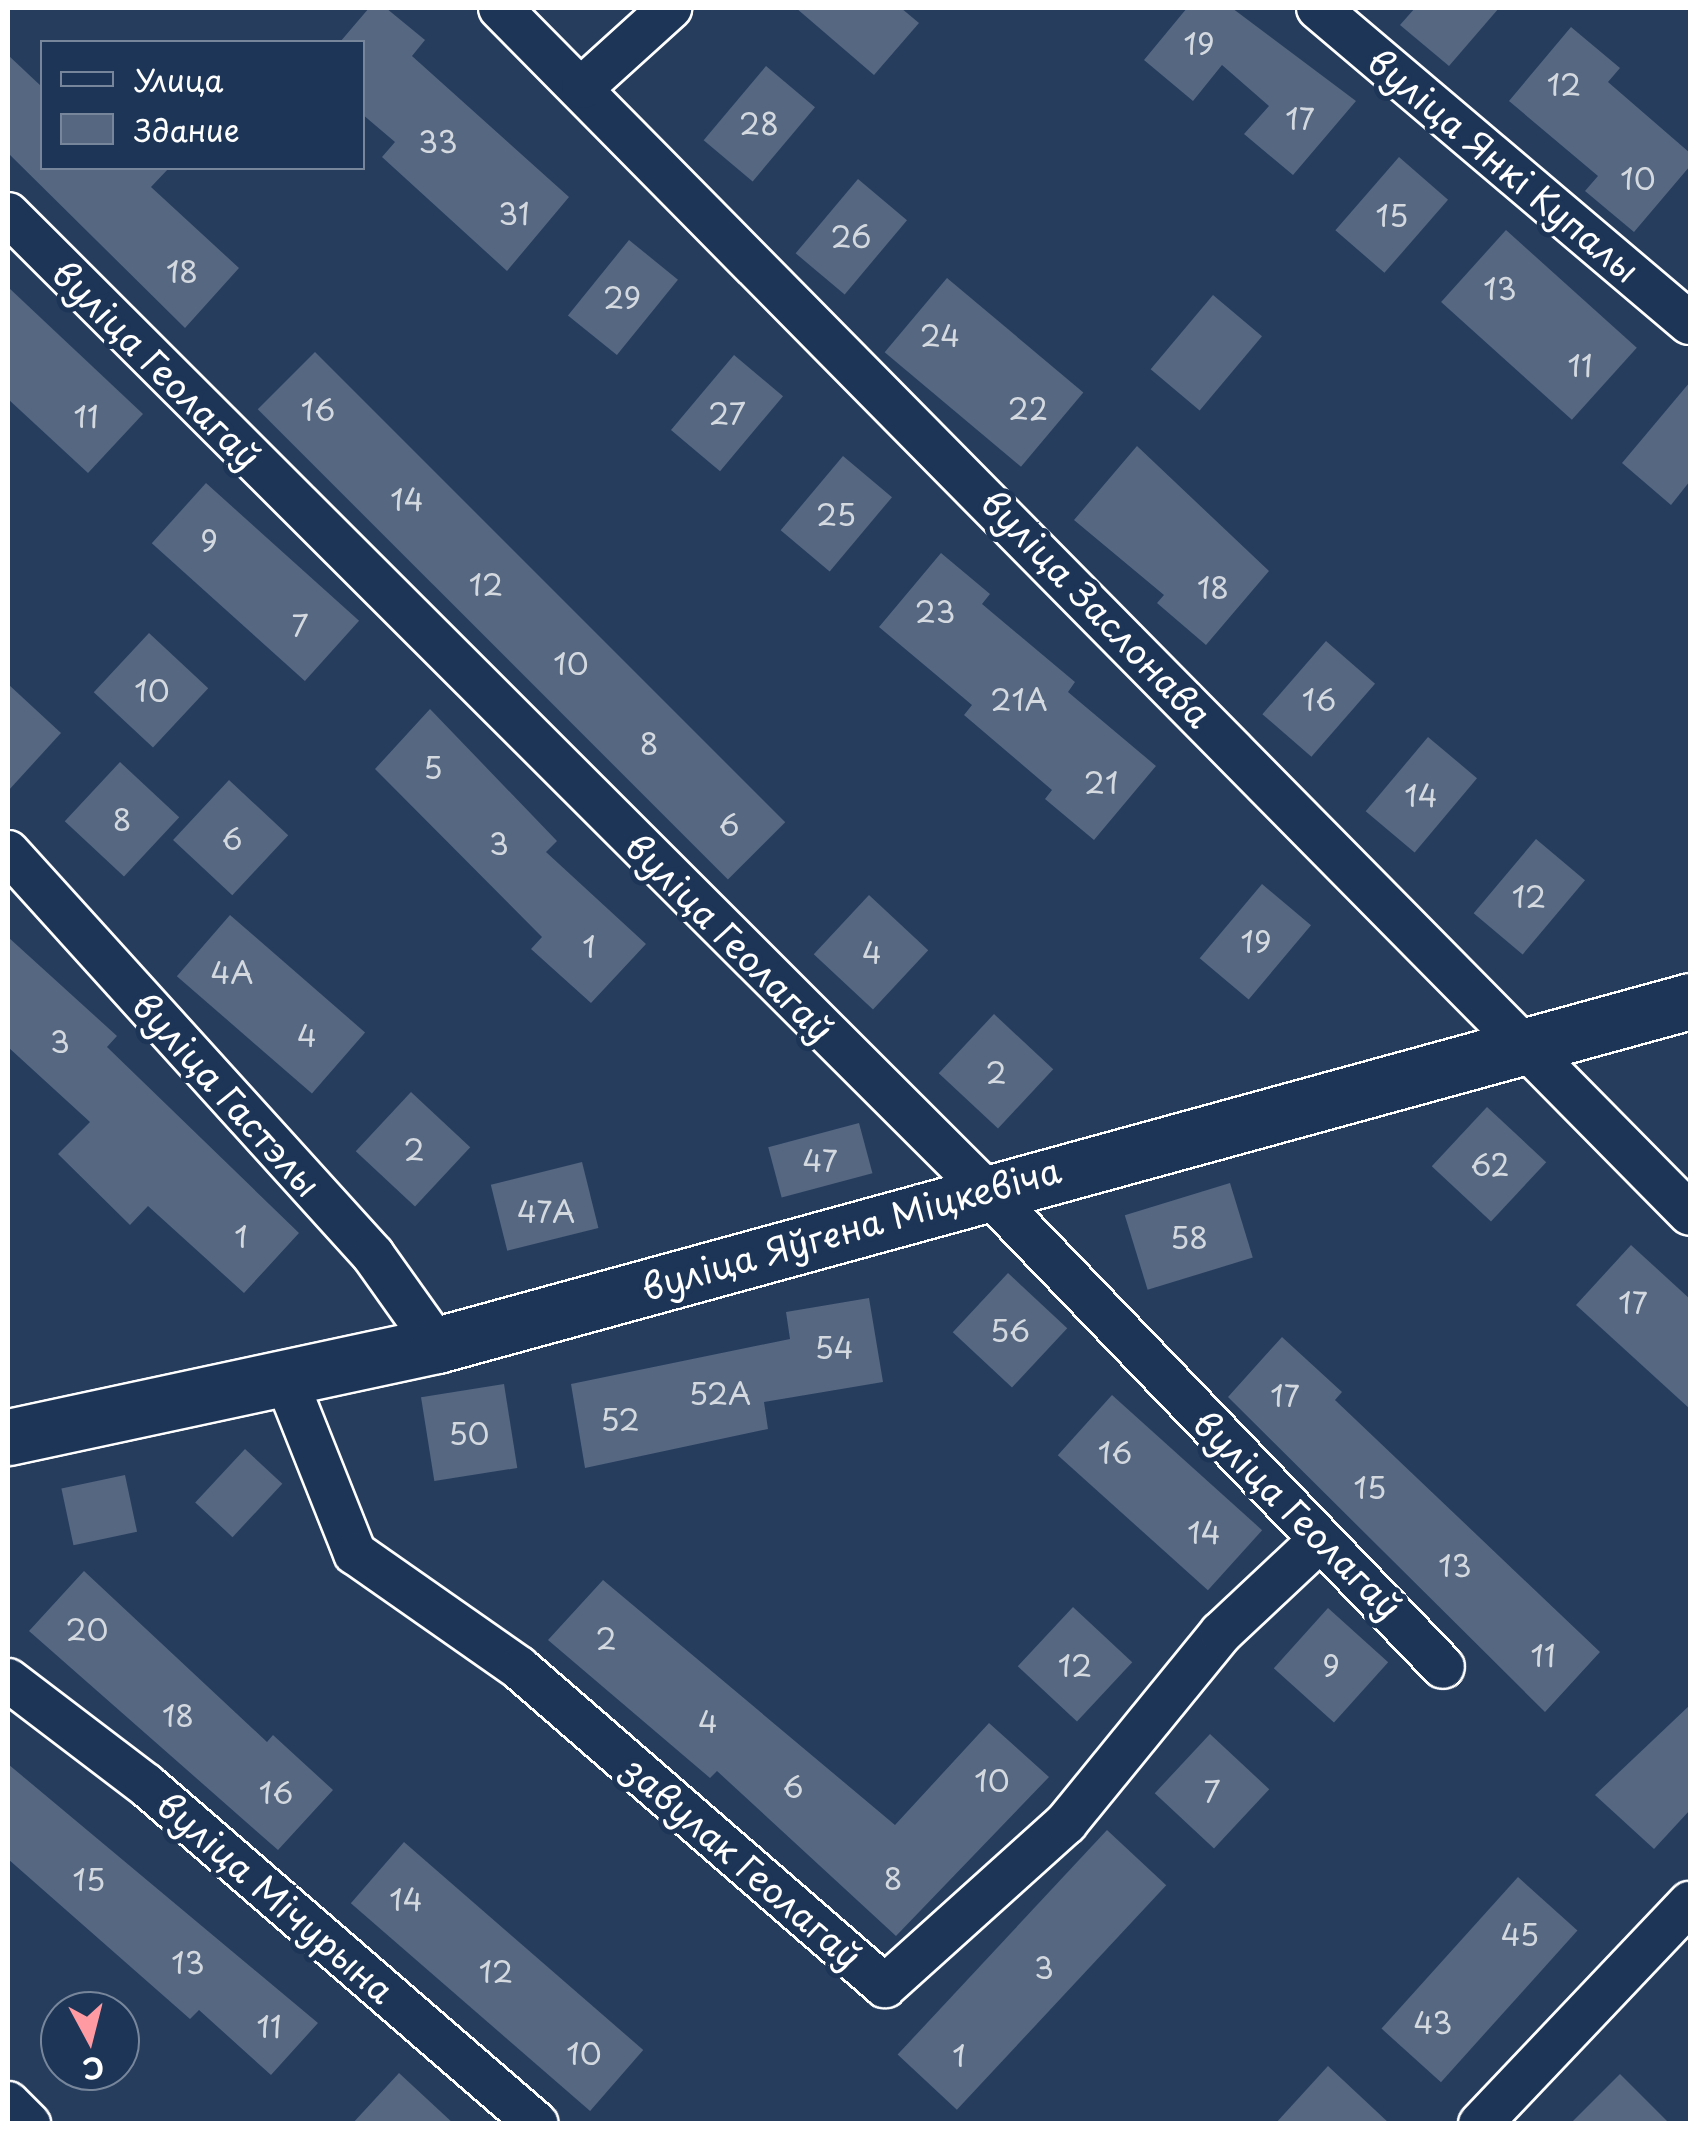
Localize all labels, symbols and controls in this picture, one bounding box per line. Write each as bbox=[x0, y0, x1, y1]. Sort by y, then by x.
house number: 19 bbox=[1183, 25, 1215, 61]
street label: вуліца Янкі Купалы bbox=[1359, 39, 1649, 291]
legend bbox=[40, 40, 365, 170]
text: Улица bbox=[134, 57, 223, 102]
house number: 12 bbox=[1547, 66, 1581, 102]
house number: 17 bbox=[1285, 100, 1315, 136]
house number: 28 bbox=[739, 105, 779, 141]
text: Здание bbox=[134, 107, 240, 152]
house number: 33 bbox=[418, 123, 458, 159]
house number: 10 bbox=[1620, 160, 1656, 196]
house number: 31 bbox=[498, 195, 530, 231]
house number: 15 bbox=[1376, 197, 1408, 233]
house number: 26 bbox=[830, 218, 872, 254]
street label: вуліца Геолагаў bbox=[44, 251, 270, 477]
house number: 18 bbox=[166, 253, 198, 289]
house number: 13 bbox=[1483, 270, 1517, 306]
house number: 29 bbox=[603, 279, 641, 315]
house number: 24 bbox=[920, 317, 960, 353]
house number: 11 bbox=[1567, 347, 1593, 383]
house number: 22 bbox=[1008, 390, 1048, 426]
house number: 16 bbox=[301, 391, 335, 427]
house number: 27 bbox=[708, 395, 746, 431]
house number: 11 bbox=[73, 398, 99, 434]
house number: 14 bbox=[390, 481, 424, 517]
street label: вуліца Заслонава bbox=[973, 481, 1221, 735]
house number: 25 bbox=[816, 496, 856, 532]
house number: 9 bbox=[200, 522, 218, 558]
house number: 12 bbox=[469, 566, 503, 602]
house number: 18 bbox=[1197, 569, 1229, 605]
house number: 23 bbox=[915, 593, 955, 629]
house number: 7 bbox=[291, 607, 309, 643]
house number: 10 bbox=[553, 645, 589, 681]
house number: 10 bbox=[134, 672, 170, 708]
house number: 21А bbox=[990, 681, 1048, 717]
house number: 16 bbox=[1302, 681, 1336, 717]
house number: 8 bbox=[640, 725, 658, 761]
house number: 5 bbox=[423, 749, 443, 785]
house number: 21 bbox=[1084, 764, 1118, 800]
house number: 14 bbox=[1404, 777, 1438, 813]
house number: 8 bbox=[113, 801, 131, 837]
house number: 6 bbox=[718, 806, 740, 842]
house number: 6 bbox=[221, 820, 243, 856]
street label: вуліца Геолагаў bbox=[617, 824, 843, 1050]
house number: 3 bbox=[489, 825, 509, 861]
house number: 12 bbox=[1512, 878, 1546, 914]
house number: 19 bbox=[1240, 923, 1272, 959]
house number: 1 bbox=[582, 928, 596, 964]
house number: 4 bbox=[862, 934, 882, 970]
house number: 4А bbox=[211, 954, 253, 990]
street label: вуліца Гастэлы bbox=[125, 984, 329, 1204]
house number: 4 bbox=[297, 1017, 317, 1053]
house number: 3 bbox=[50, 1023, 70, 1059]
house number: 2 bbox=[985, 1054, 1007, 1090]
house number: 2 bbox=[403, 1131, 425, 1167]
house number: 47 bbox=[802, 1142, 838, 1178]
house number: 62 bbox=[1470, 1146, 1510, 1182]
street label: вуліца Яўгена Міцкевіча bbox=[637, 1148, 1065, 1308]
house number: 47А bbox=[517, 1193, 575, 1229]
house number: 1 bbox=[234, 1218, 248, 1254]
house number: 58 bbox=[1170, 1219, 1208, 1255]
house number: 17 bbox=[1618, 1284, 1648, 1320]
house number: 56 bbox=[990, 1312, 1030, 1348]
house number: 54 bbox=[814, 1329, 854, 1365]
house number: 52А bbox=[689, 1375, 751, 1411]
house number: 17 bbox=[1270, 1377, 1300, 1413]
house number: 52 bbox=[600, 1401, 640, 1437]
street label: вуліца Геолагаў bbox=[1185, 1401, 1411, 1627]
house number: 50 bbox=[448, 1415, 490, 1451]
house number: 16 bbox=[1098, 1434, 1132, 1470]
house number: 15 bbox=[1354, 1469, 1386, 1505]
house number: 14 bbox=[1187, 1514, 1221, 1550]
house number: 13 bbox=[1438, 1547, 1472, 1583]
house number: 20 bbox=[66, 1611, 108, 1647]
house number: 2 bbox=[595, 1620, 617, 1656]
house number: 11 bbox=[1530, 1637, 1556, 1673]
house number: 12 bbox=[1058, 1647, 1092, 1683]
house number: 9 bbox=[1322, 1647, 1340, 1683]
house number: 18 bbox=[162, 1697, 194, 1733]
house number: 4 bbox=[698, 1703, 718, 1739]
street label: завулак Геолагаў bbox=[614, 1746, 872, 1978]
house number: 10 bbox=[974, 1762, 1010, 1798]
house number: 6 bbox=[782, 1768, 804, 1804]
house number: 7 bbox=[1203, 1773, 1221, 1809]
house number: 16 bbox=[259, 1774, 293, 1810]
street label: вуліца Мічурына bbox=[149, 1783, 403, 2011]
house number: 8 bbox=[884, 1860, 902, 1896]
house number: 15 bbox=[73, 1861, 105, 1897]
house number: 14 bbox=[389, 1881, 423, 1917]
house number: 45 bbox=[1501, 1916, 1539, 1952]
house number: 13 bbox=[171, 1944, 205, 1980]
house number: 3 bbox=[1034, 1949, 1054, 1985]
house number: 12 bbox=[479, 1953, 513, 1989]
north arrow bbox=[40, 1991, 140, 2091]
house number: 43 bbox=[1414, 2004, 1452, 2040]
house number: 11 bbox=[256, 2008, 282, 2044]
house number: 10 bbox=[566, 2035, 602, 2071]
house number: 1 bbox=[952, 2037, 966, 2073]
text: С bbox=[80, 2047, 107, 2092]

